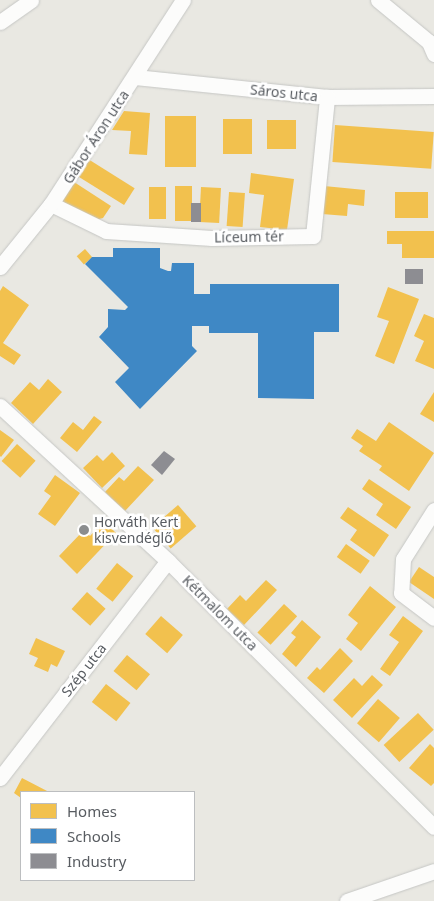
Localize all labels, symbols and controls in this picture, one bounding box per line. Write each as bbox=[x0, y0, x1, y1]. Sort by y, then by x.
street label: Sáros utca bbox=[249, 81, 319, 105]
street label: Gábor Áron utca bbox=[60, 87, 132, 187]
street label: Líceum tér bbox=[214, 228, 284, 246]
place label: Horváth Kert kisvendéglő bbox=[94, 514, 178, 546]
marker: Horváth Kert kisvendéglő bbox=[78, 524, 90, 536]
street label: Kétmalom utca bbox=[179, 572, 261, 654]
street label: Szép utca bbox=[58, 640, 110, 700]
legend bbox=[20, 791, 195, 881]
text: Homes bbox=[67, 801, 117, 821]
text: Schools bbox=[67, 826, 121, 846]
text: Industry bbox=[67, 851, 126, 871]

